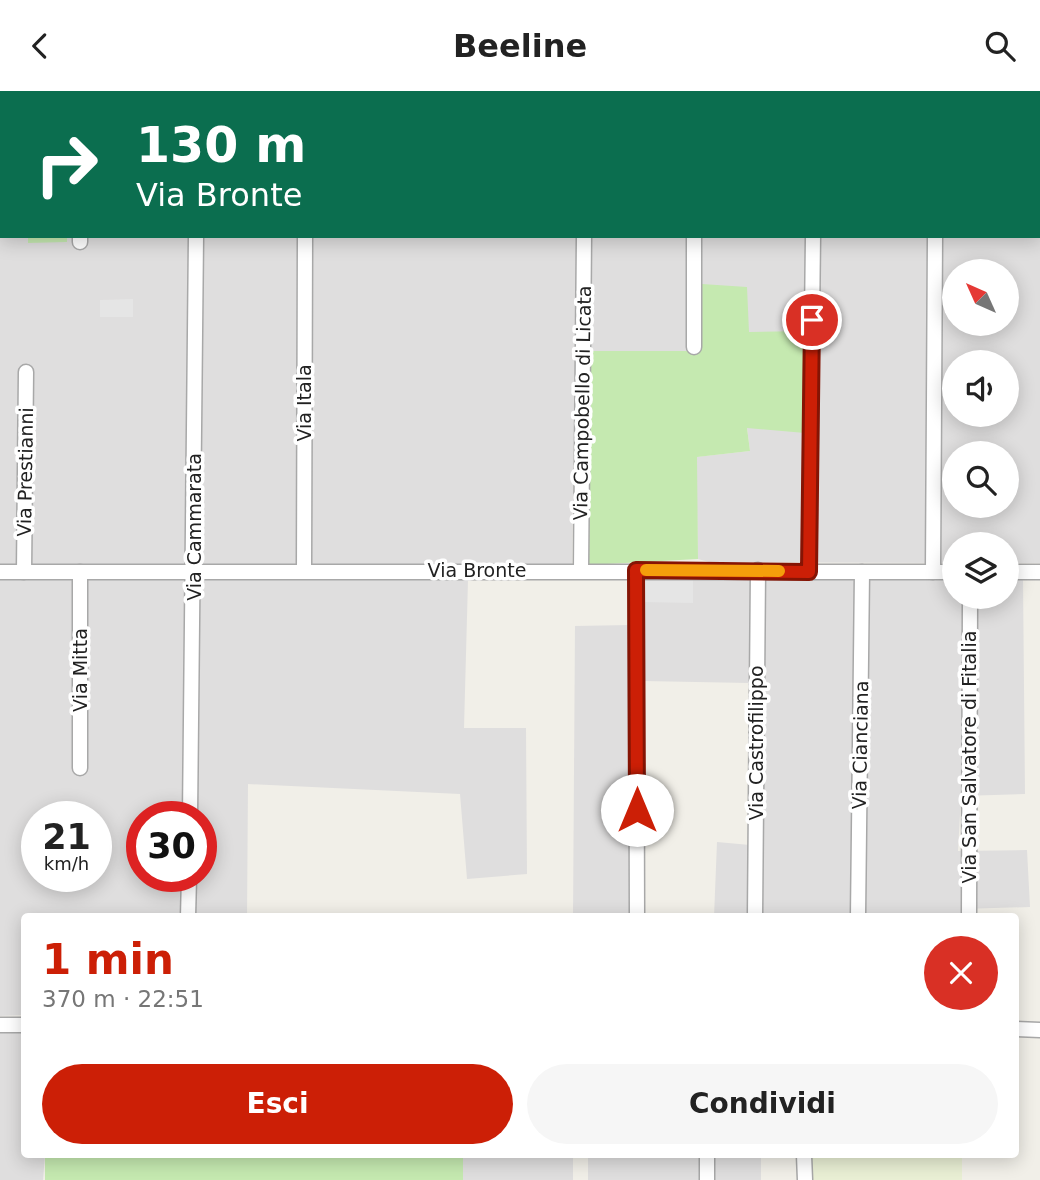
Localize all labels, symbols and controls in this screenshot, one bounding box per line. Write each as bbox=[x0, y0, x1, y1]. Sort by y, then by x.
icon: back bbox=[21, 27, 59, 65]
text: Beeline bbox=[453, 27, 587, 65]
icon: search bbox=[981, 27, 1019, 65]
text: 130 m bbox=[136, 117, 306, 174]
icon: right bbox=[21, 119, 112, 210]
text: Via Bronte bbox=[136, 176, 302, 214]
north arrow bbox=[942, 259, 1018, 336]
map controls bbox=[942, 259, 1019, 609]
street label: Via Campobello di Licata bbox=[569, 285, 595, 521]
pin bbox=[782, 290, 842, 350]
icon: arrive bbox=[793, 301, 831, 339]
button: sound bbox=[942, 350, 1019, 427]
street label: Via Itala bbox=[293, 364, 315, 442]
street label: Via Prestianni bbox=[13, 407, 37, 537]
button: search bbox=[942, 441, 1019, 518]
street label: Via Cammarata bbox=[183, 453, 205, 601]
button: layers bbox=[942, 532, 1019, 609]
street label: Via Bronte bbox=[428, 559, 526, 581]
street label: Via Mitta bbox=[69, 628, 91, 712]
street label: Via San Salvatore di Fitalia bbox=[958, 631, 980, 883]
street label: Via Castrofilippo bbox=[745, 665, 767, 821]
street label: Via Cianciana bbox=[848, 680, 872, 810]
position arrow bbox=[600, 773, 674, 847]
speed limit sign: 30 bbox=[126, 801, 217, 892]
text: 21 bbox=[42, 817, 91, 857]
text: km/h bbox=[44, 853, 89, 874]
text: 1 min bbox=[42, 935, 174, 984]
button: close bbox=[924, 936, 998, 1010]
text: 370 m · 22:51 bbox=[42, 986, 204, 1012]
button: Esci bbox=[42, 1064, 513, 1144]
button: Condividi bbox=[527, 1064, 998, 1144]

